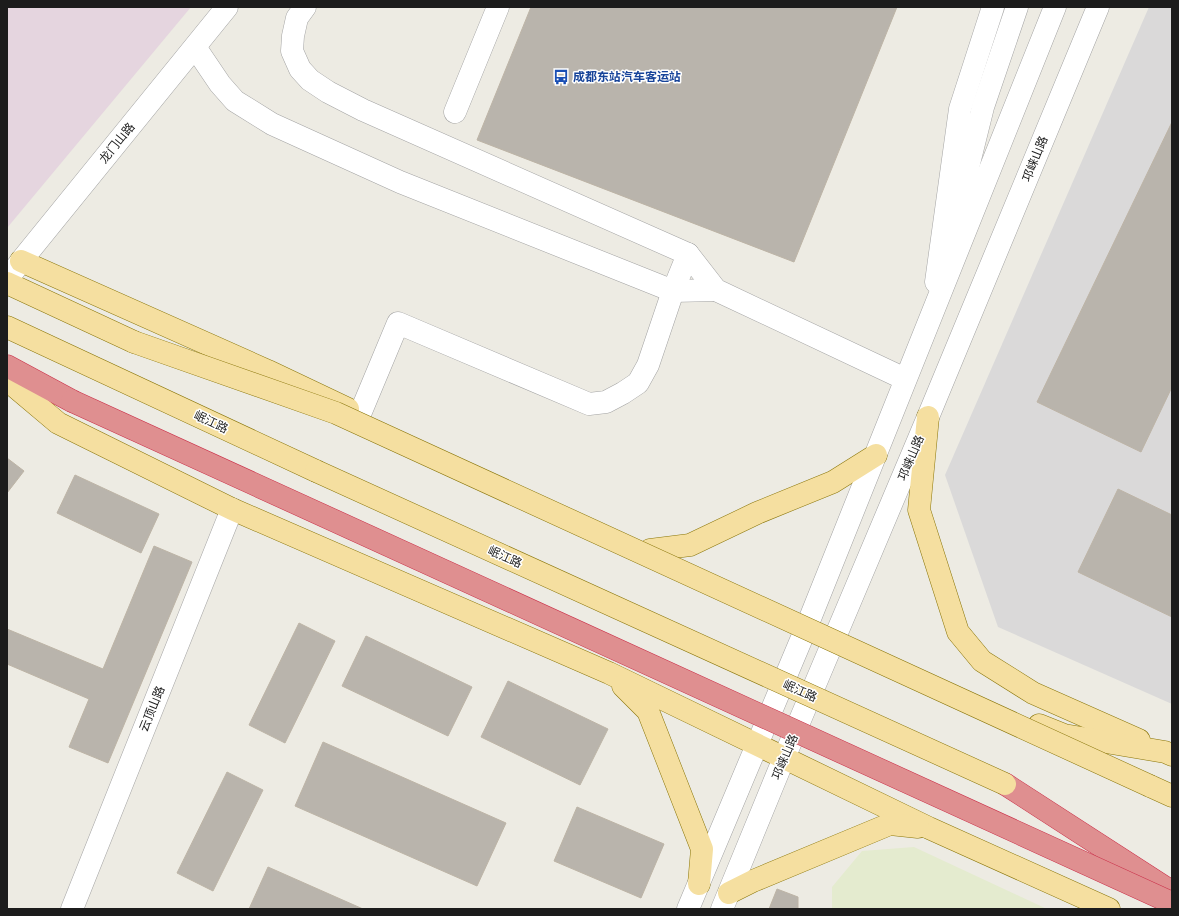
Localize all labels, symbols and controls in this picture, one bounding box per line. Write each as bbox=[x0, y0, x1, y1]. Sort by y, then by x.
bus stop icon: 成都东站汽车客运站 bbox=[552, 68, 570, 86]
place label: 成都东站汽车客运站 bbox=[573, 70, 681, 85]
street label: 龙门山路 bbox=[96, 120, 138, 167]
street label: 邛崃山路 bbox=[1020, 134, 1051, 184]
street label: 岷江路 bbox=[191, 408, 230, 437]
street label: 邛崃山路 bbox=[895, 433, 928, 483]
street label: 岷江路 bbox=[485, 543, 524, 572]
street label: 岷江路 bbox=[780, 677, 819, 706]
street label: 云顶山路 bbox=[137, 684, 168, 734]
street label: 邛崃山路 bbox=[769, 732, 802, 782]

